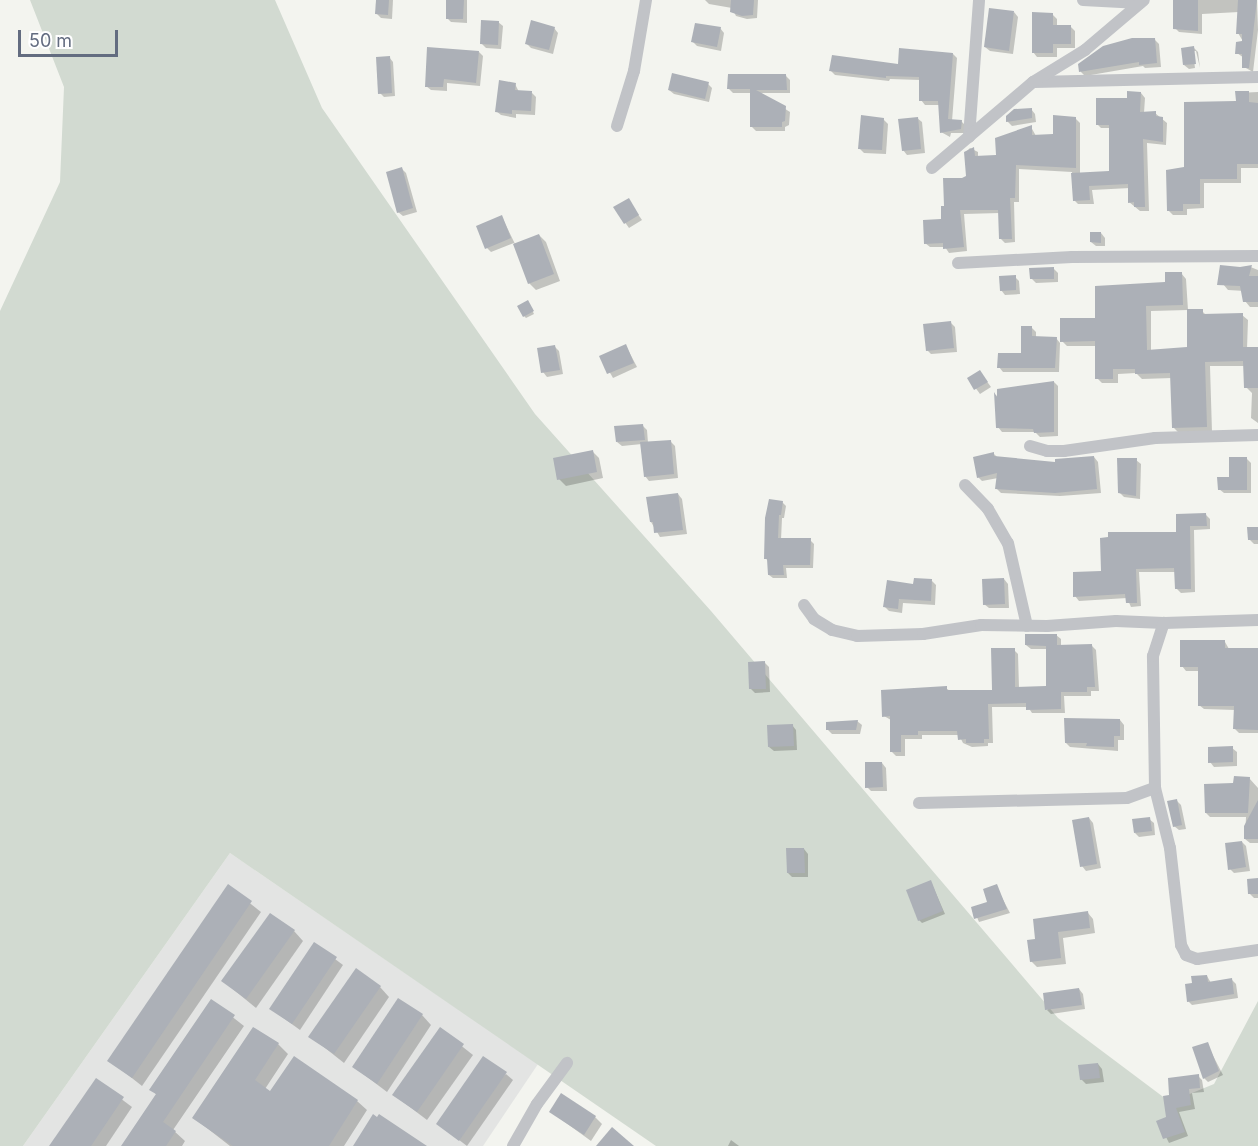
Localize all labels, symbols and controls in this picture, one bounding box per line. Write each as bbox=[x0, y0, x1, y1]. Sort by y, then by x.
scale bar bbox=[21, 18, 122, 56]
text: 50 m bbox=[29, 30, 72, 51]

